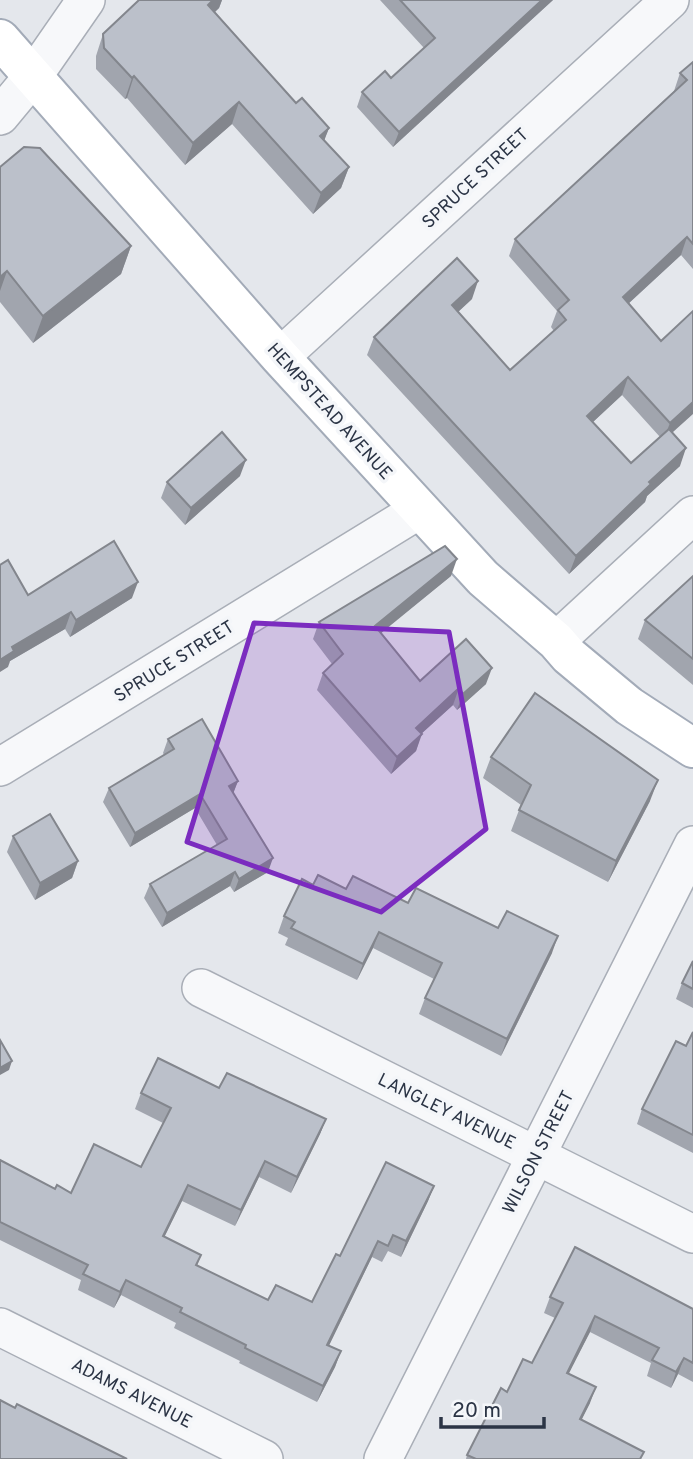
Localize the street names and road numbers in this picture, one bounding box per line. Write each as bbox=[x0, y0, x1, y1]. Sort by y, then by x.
street label: SPRUCE STREET bbox=[418, 124, 534, 234]
street label: HEMPSTEAD AVENUE bbox=[261, 339, 396, 485]
street label: SPRUCE STREET bbox=[110, 616, 239, 708]
street label: LANGLEY AVENUE bbox=[374, 1069, 519, 1156]
street label: WILSON STREET bbox=[498, 1087, 580, 1218]
street label: ADAMS AVENUE bbox=[67, 1354, 196, 1435]

